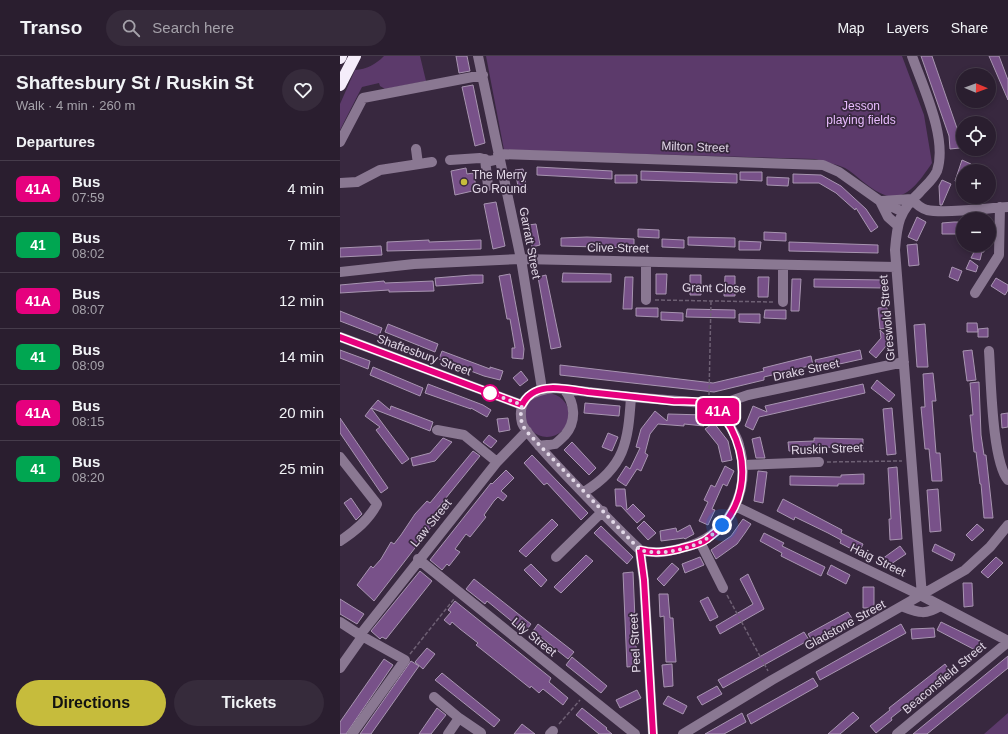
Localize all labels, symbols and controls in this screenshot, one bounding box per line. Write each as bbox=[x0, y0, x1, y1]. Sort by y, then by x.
search box bbox=[106, 10, 386, 46]
text: Transo bbox=[20, 17, 82, 38]
icon: search bbox=[120, 17, 142, 39]
text: Search here bbox=[152, 19, 234, 36]
text: Map bbox=[837, 20, 865, 36]
text: Layers bbox=[887, 20, 929, 36]
text: Share bbox=[951, 20, 988, 36]
north arrow bbox=[956, 68, 996, 108]
map controls bbox=[956, 68, 996, 252]
button: heart bbox=[282, 69, 324, 111]
text: Shaftesbury St / Ruskin St bbox=[16, 72, 254, 93]
text: Walk · 4 min · 260 m bbox=[16, 98, 135, 113]
park label: Jesson playing fields bbox=[826, 99, 896, 127]
button: locate bbox=[956, 116, 996, 156]
text: Departures bbox=[16, 133, 95, 150]
street label: Milton Street bbox=[661, 139, 730, 155]
button: + bbox=[956, 164, 996, 204]
place label: The Merry Go Round bbox=[472, 168, 527, 196]
text: Bus bbox=[72, 173, 100, 190]
marker: The Merry Go Round bbox=[459, 177, 469, 187]
text: 4 min bbox=[287, 180, 324, 197]
text: 41A bbox=[25, 181, 51, 197]
text: 07:59 bbox=[72, 190, 105, 205]
street label: Garratt Street bbox=[516, 206, 544, 281]
button: − bbox=[956, 212, 996, 252]
text: Bus bbox=[72, 229, 100, 246]
text: 7 min bbox=[287, 236, 324, 253]
text: 41 bbox=[30, 237, 46, 253]
street label: Clive Street bbox=[587, 240, 650, 256]
text: 08:02 bbox=[72, 246, 105, 261]
street label: Greswold Street bbox=[876, 274, 898, 361]
street label: Grant Close bbox=[682, 280, 746, 296]
text: Bus bbox=[72, 285, 100, 302]
text: 12 min bbox=[279, 292, 324, 309]
text: 41A bbox=[25, 293, 51, 309]
text: 08:07 bbox=[72, 302, 105, 317]
street label: Shaftesbury Street bbox=[375, 331, 474, 379]
text: Bus bbox=[72, 341, 100, 358]
text: 14 min bbox=[279, 348, 324, 365]
text: 41 bbox=[30, 349, 46, 365]
street label: Drake Street bbox=[772, 356, 841, 384]
text: 08:09 bbox=[72, 358, 105, 373]
unlabelled marker bbox=[481, 384, 499, 402]
text: Bus bbox=[72, 397, 100, 414]
line badge: 41A bbox=[695, 398, 741, 424]
text: 41A bbox=[705, 403, 731, 419]
text: 20 min bbox=[279, 404, 324, 421]
text: 41A bbox=[25, 405, 51, 421]
text: 08:15 bbox=[72, 414, 105, 429]
street label: Ruskin Street bbox=[791, 441, 864, 457]
text: Bus bbox=[72, 453, 100, 470]
text: 25 min bbox=[279, 460, 324, 477]
text: 41 bbox=[30, 461, 46, 477]
text: 08:20 bbox=[72, 470, 105, 485]
street label: Law Street bbox=[408, 496, 455, 550]
your location bbox=[712, 515, 732, 535]
street label: Haig Street bbox=[848, 541, 909, 580]
street label: Gladstone Street bbox=[802, 597, 888, 653]
street label: Peel Street bbox=[626, 612, 644, 673]
street label: Lily Street bbox=[509, 615, 560, 660]
street label: Beaconsfield Street bbox=[900, 639, 989, 717]
button: Directions bbox=[16, 680, 166, 726]
button: Tickets bbox=[174, 680, 324, 726]

